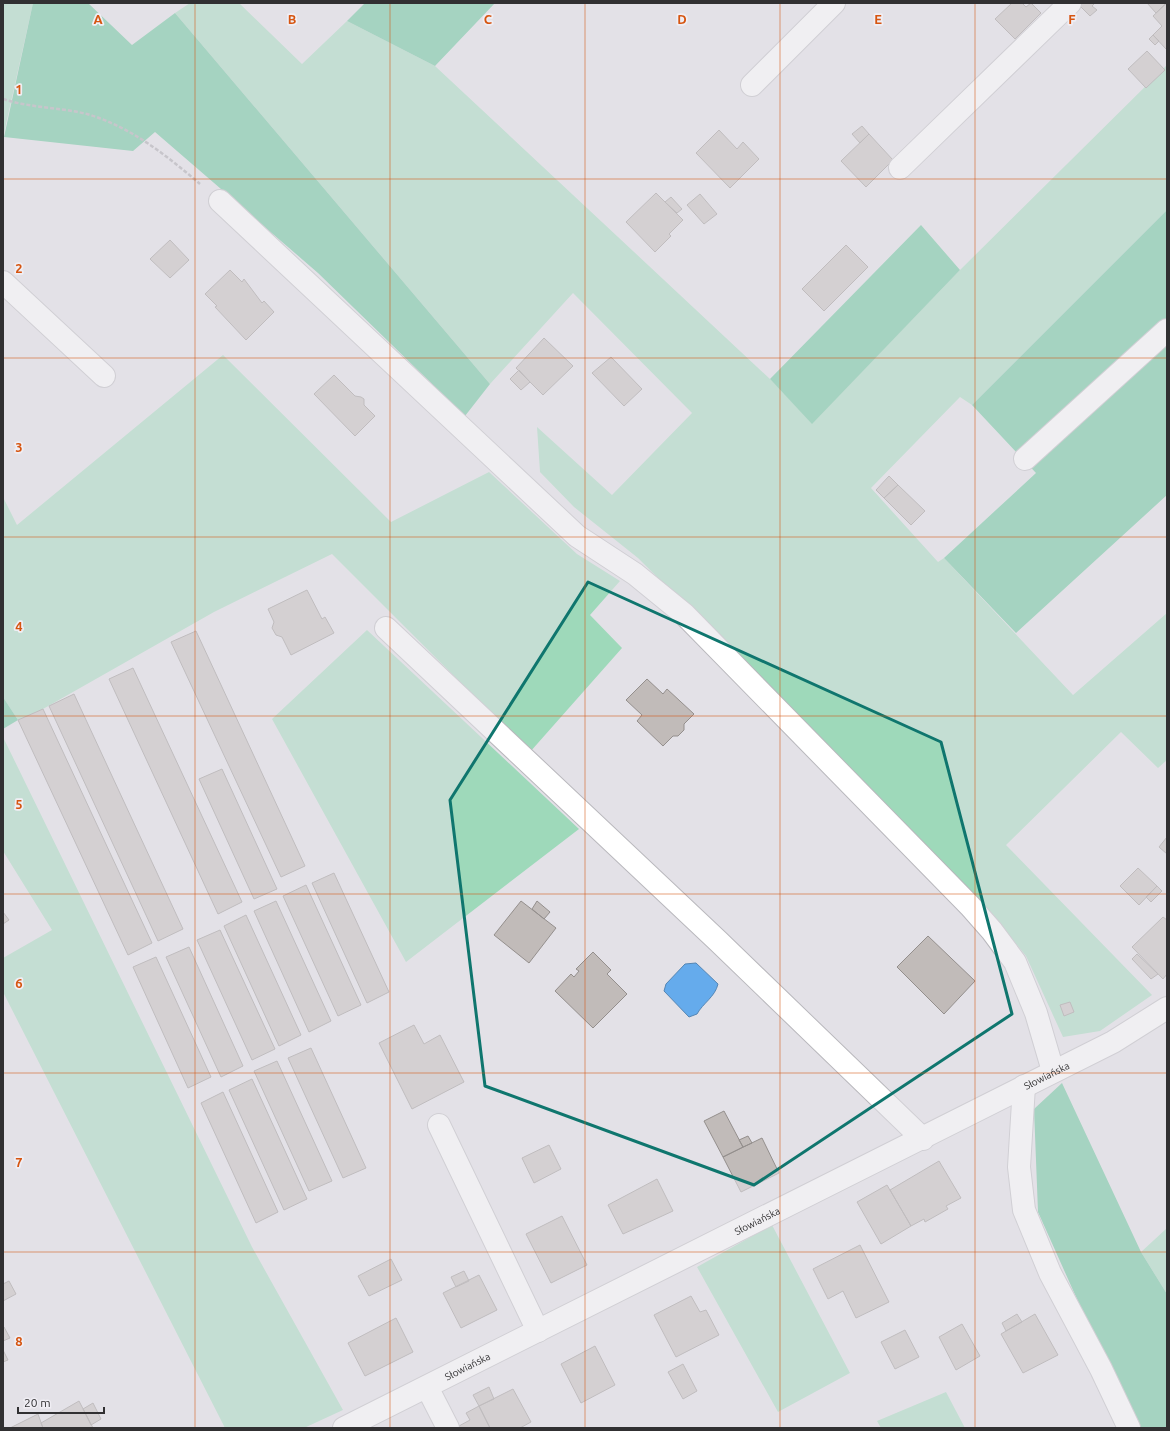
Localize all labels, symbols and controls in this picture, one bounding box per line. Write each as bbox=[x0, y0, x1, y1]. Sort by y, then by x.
text: A bbox=[93, 12, 103, 26]
text: B bbox=[288, 12, 297, 26]
text: C bbox=[484, 12, 493, 26]
text: D bbox=[677, 12, 687, 26]
text: E bbox=[874, 12, 882, 26]
text: F bbox=[1068, 12, 1076, 26]
text: 1 bbox=[15, 82, 23, 96]
text: 2 bbox=[15, 261, 23, 275]
text: 3 bbox=[15, 440, 23, 454]
text: 4 bbox=[15, 619, 23, 633]
text: 5 bbox=[15, 797, 23, 811]
text: 6 bbox=[15, 976, 23, 990]
street label: Słowiańska bbox=[1022, 1059, 1071, 1091]
text: 7 bbox=[15, 1155, 23, 1169]
street label: Słowiańska bbox=[732, 1205, 781, 1237]
text: 8 bbox=[15, 1334, 23, 1348]
street label: Słowiańska bbox=[443, 1350, 492, 1382]
scale bar bbox=[18, 1389, 104, 1415]
text: 20 m bbox=[24, 1396, 51, 1409]

